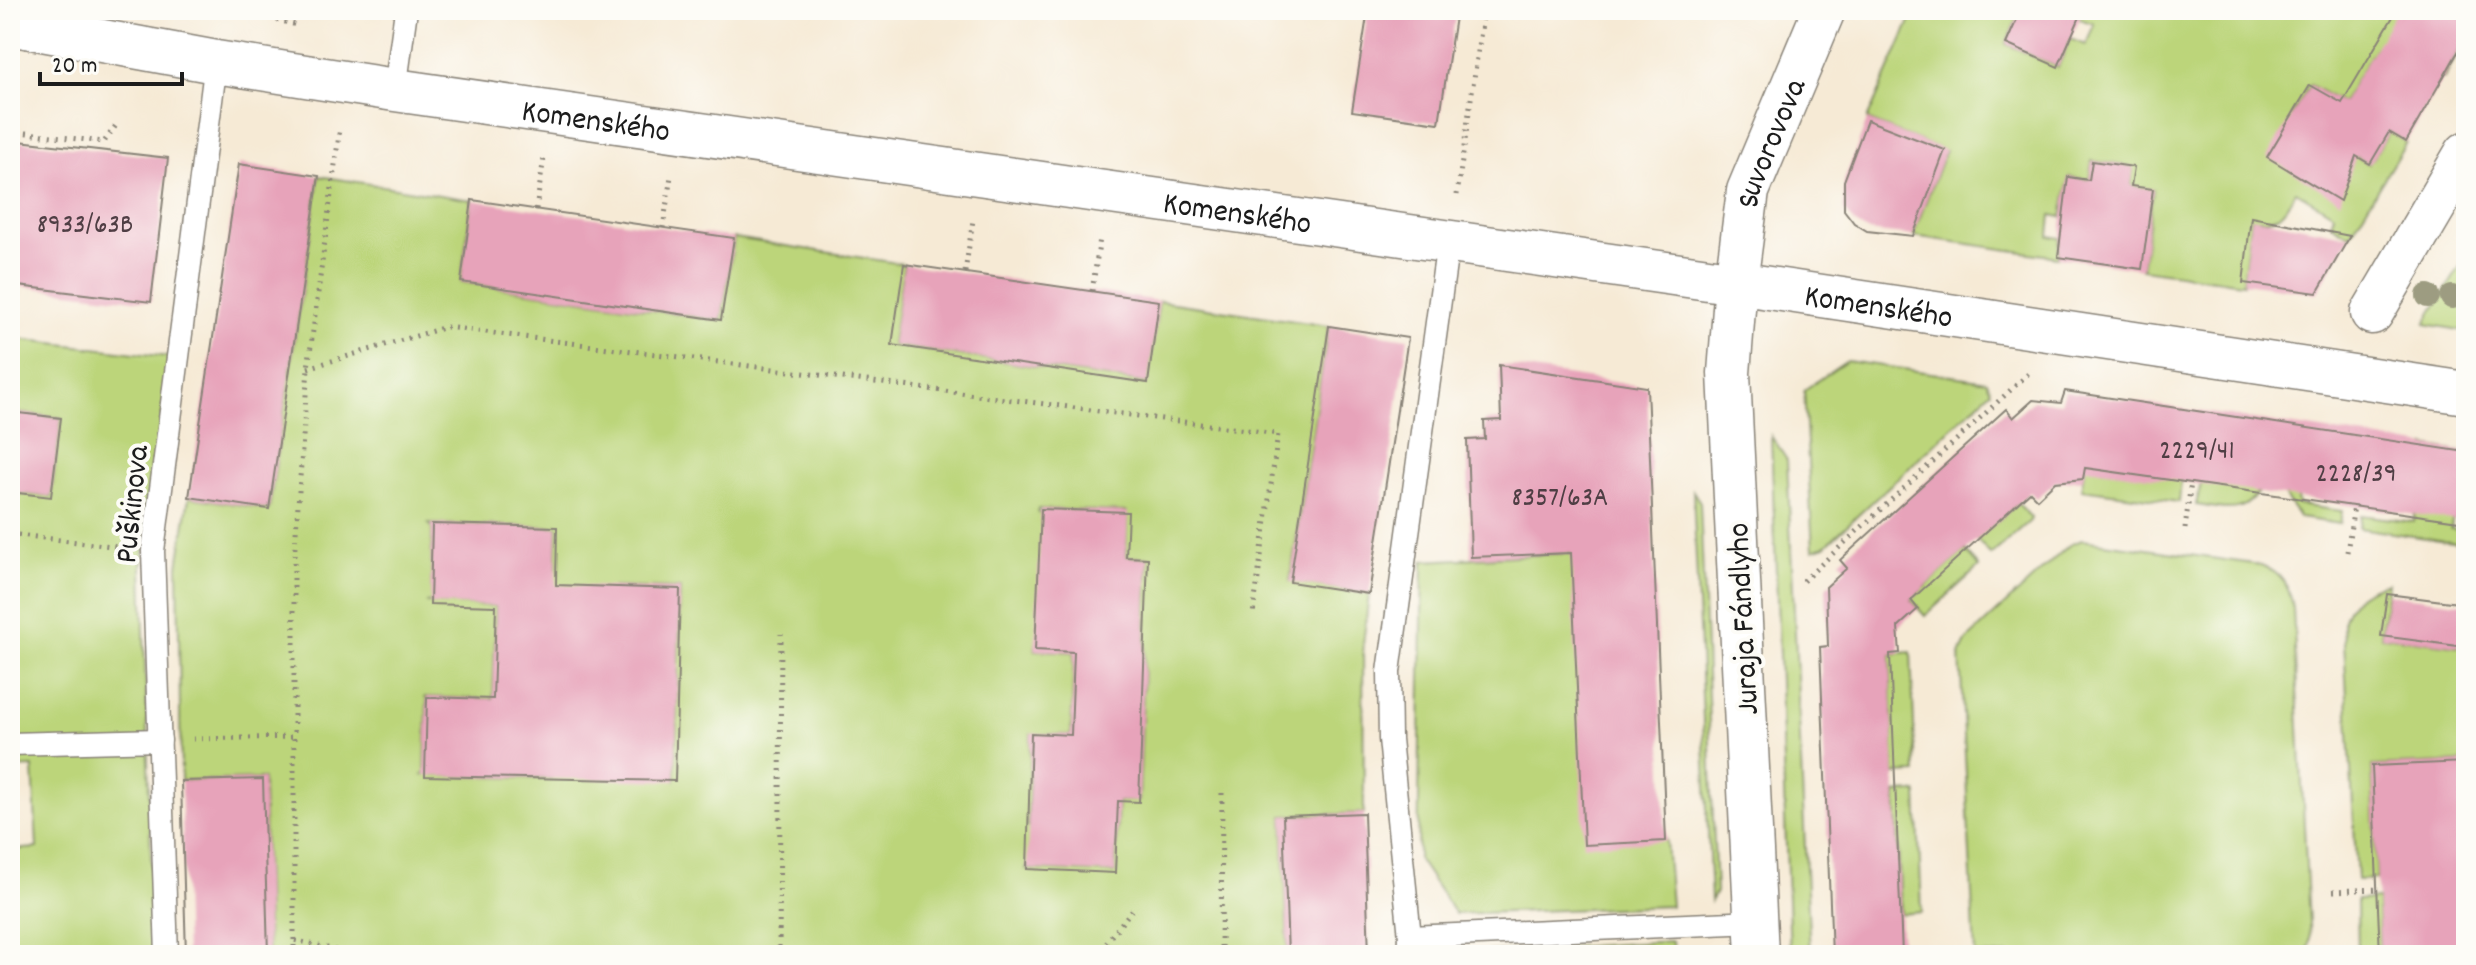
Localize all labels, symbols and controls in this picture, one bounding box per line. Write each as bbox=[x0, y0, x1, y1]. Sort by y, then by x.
scale bar bbox=[40, 36, 182, 86]
text: 20 m bbox=[52, 50, 98, 84]
street label: Suvorovova bbox=[1728, 71, 1821, 211]
street label: Komenského bbox=[518, 91, 673, 157]
street label: Komenského bbox=[1160, 183, 1314, 250]
house number: 8933/63B bbox=[37, 207, 133, 247]
street label: Komenského bbox=[1801, 276, 1955, 343]
house number: 2229/41 bbox=[2159, 433, 2235, 473]
street label: Puškinova bbox=[106, 442, 164, 566]
house number: 2228/39 bbox=[2315, 456, 2397, 496]
house number: 8357/63A bbox=[1512, 480, 1608, 520]
street label: Juraja Fándlyho bbox=[1718, 521, 1774, 716]

